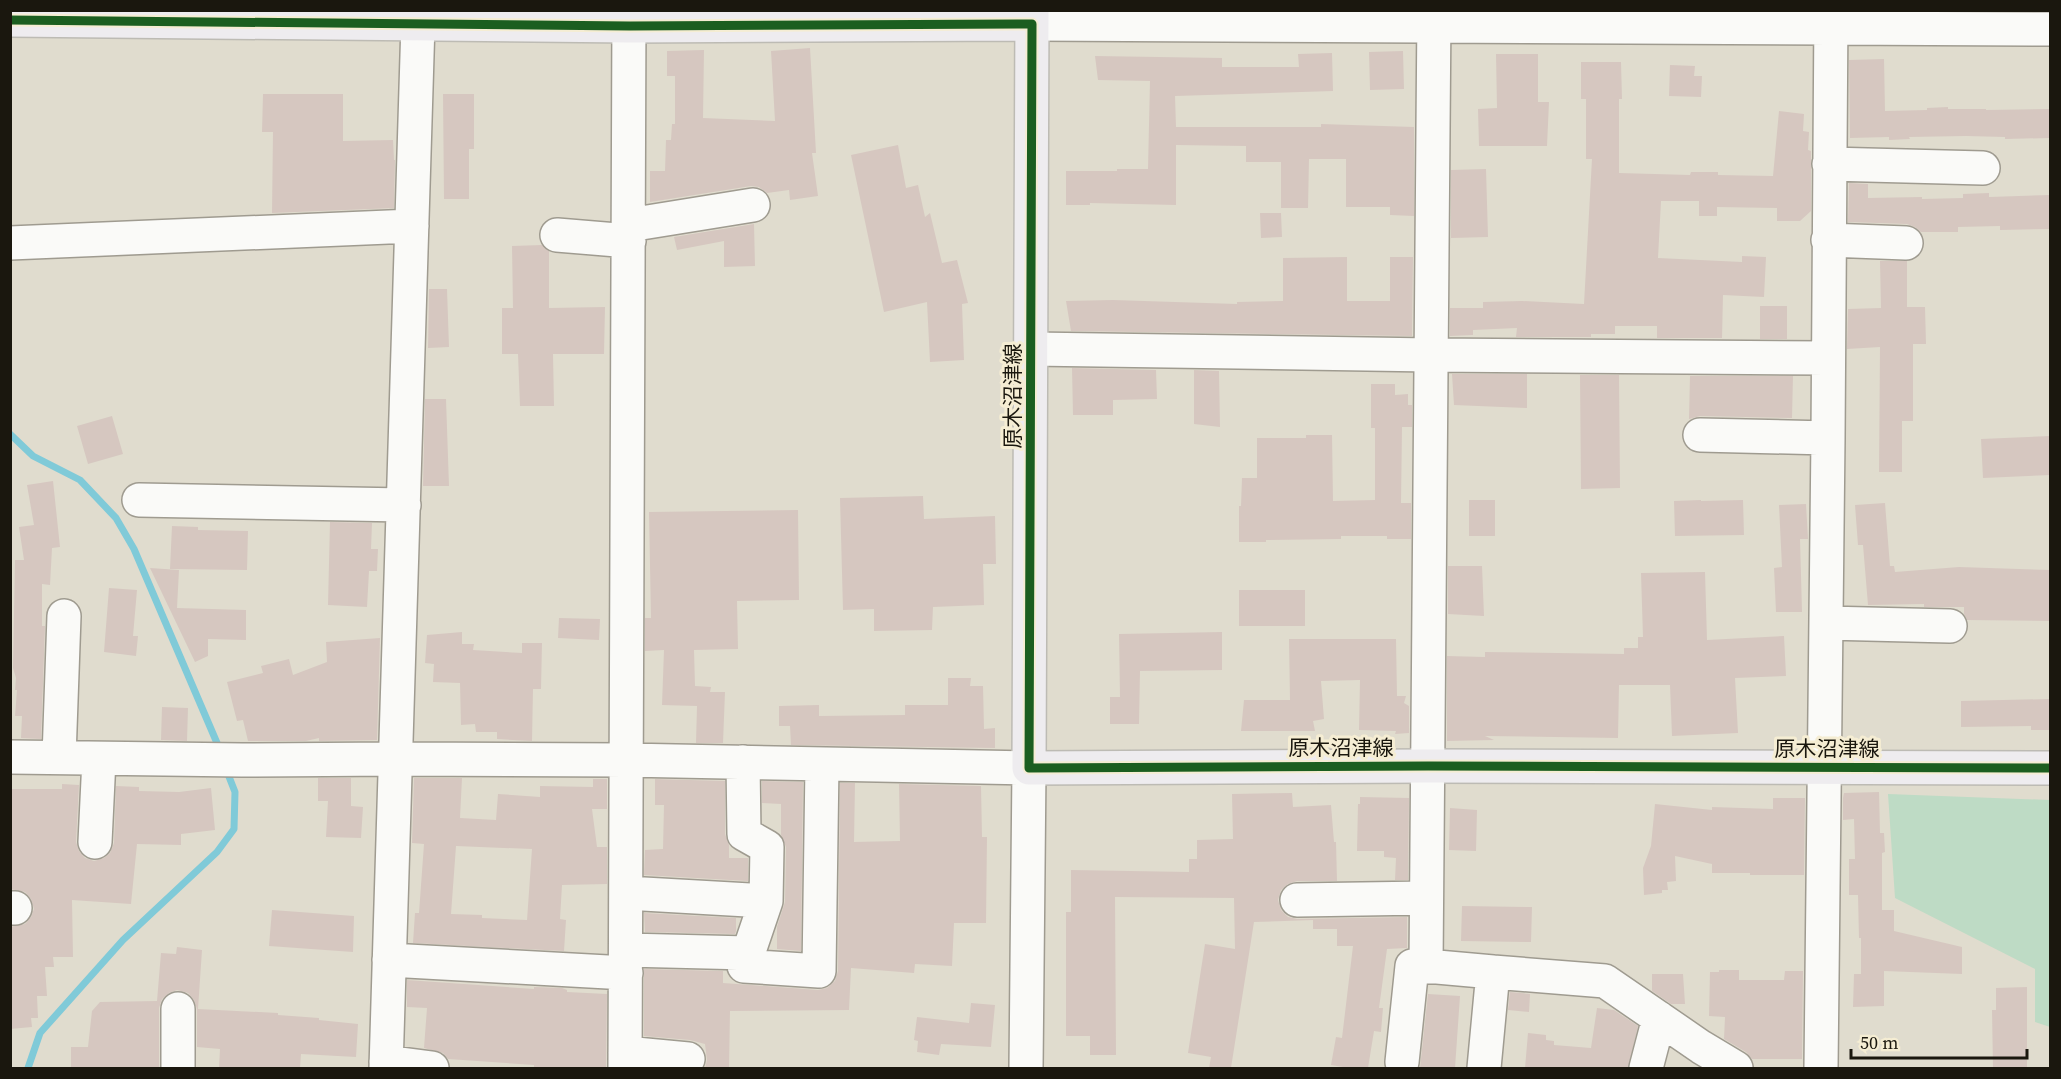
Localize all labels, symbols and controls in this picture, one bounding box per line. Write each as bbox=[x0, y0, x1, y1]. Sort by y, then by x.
street label: 原木沼津線 bbox=[998, 344, 1027, 449]
street label: 原木沼津線 bbox=[1289, 733, 1394, 762]
street label: 原木沼津線 bbox=[1775, 734, 1880, 763]
scale bar bbox=[1851, 1022, 2026, 1060]
text: 50 m bbox=[1860, 1030, 1898, 1055]

